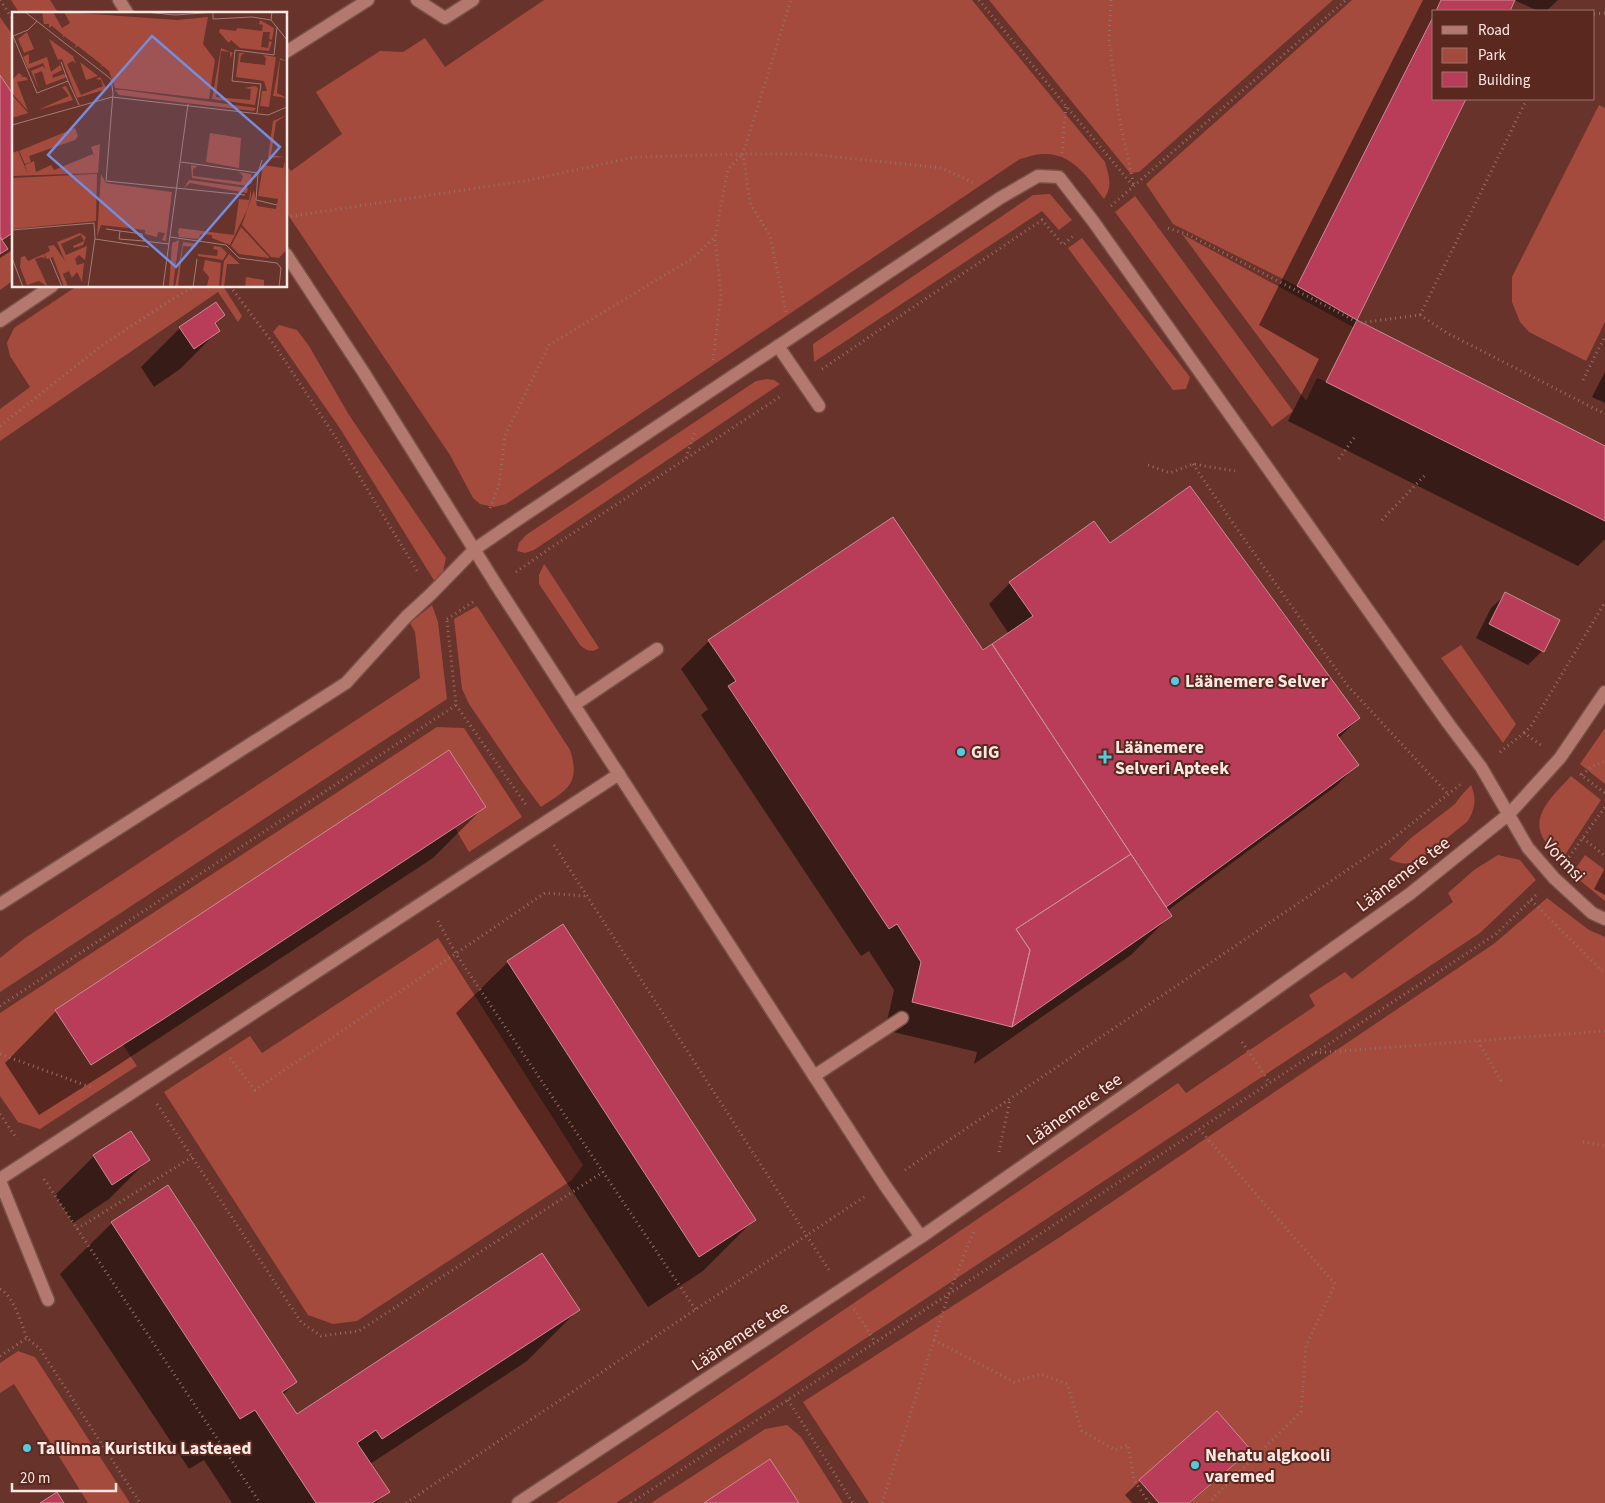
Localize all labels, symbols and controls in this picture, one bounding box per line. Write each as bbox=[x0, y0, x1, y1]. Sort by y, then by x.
legend bbox=[1432, 10, 1595, 100]
inset map bbox=[12, 12, 288, 288]
text: Road bbox=[1478, 20, 1510, 41]
text: Park bbox=[1478, 45, 1507, 66]
text: Building bbox=[1478, 70, 1531, 91]
place label: Läänemere Selver bbox=[1185, 669, 1329, 694]
marker: Läänemere Selver bbox=[1169, 675, 1181, 687]
place label: Läänemere Selveri Apteek bbox=[1115, 735, 1229, 781]
place label: GIG bbox=[971, 740, 999, 765]
marker: GIG bbox=[955, 746, 967, 758]
marker: Läänemere Selveri Apteek bbox=[1099, 751, 1111, 763]
street label: Läänemere tee bbox=[1351, 831, 1456, 918]
street label: Vormsi bbox=[1537, 833, 1590, 888]
street label: Läänemere tee bbox=[1021, 1067, 1127, 1152]
street label: Läänemere tee bbox=[687, 1295, 794, 1377]
place label: Tallinna Kuristiku Lasteaed bbox=[37, 1436, 252, 1461]
marker: Tallinna Kuristiku Lasteaed bbox=[21, 1442, 33, 1454]
place label: Nehatu algkooli varemed bbox=[1205, 1443, 1330, 1489]
marker: Nehatu algkooli varemed bbox=[1189, 1459, 1201, 1471]
scale bar bbox=[12, 1460, 116, 1492]
text: 20 m bbox=[20, 1468, 50, 1489]

